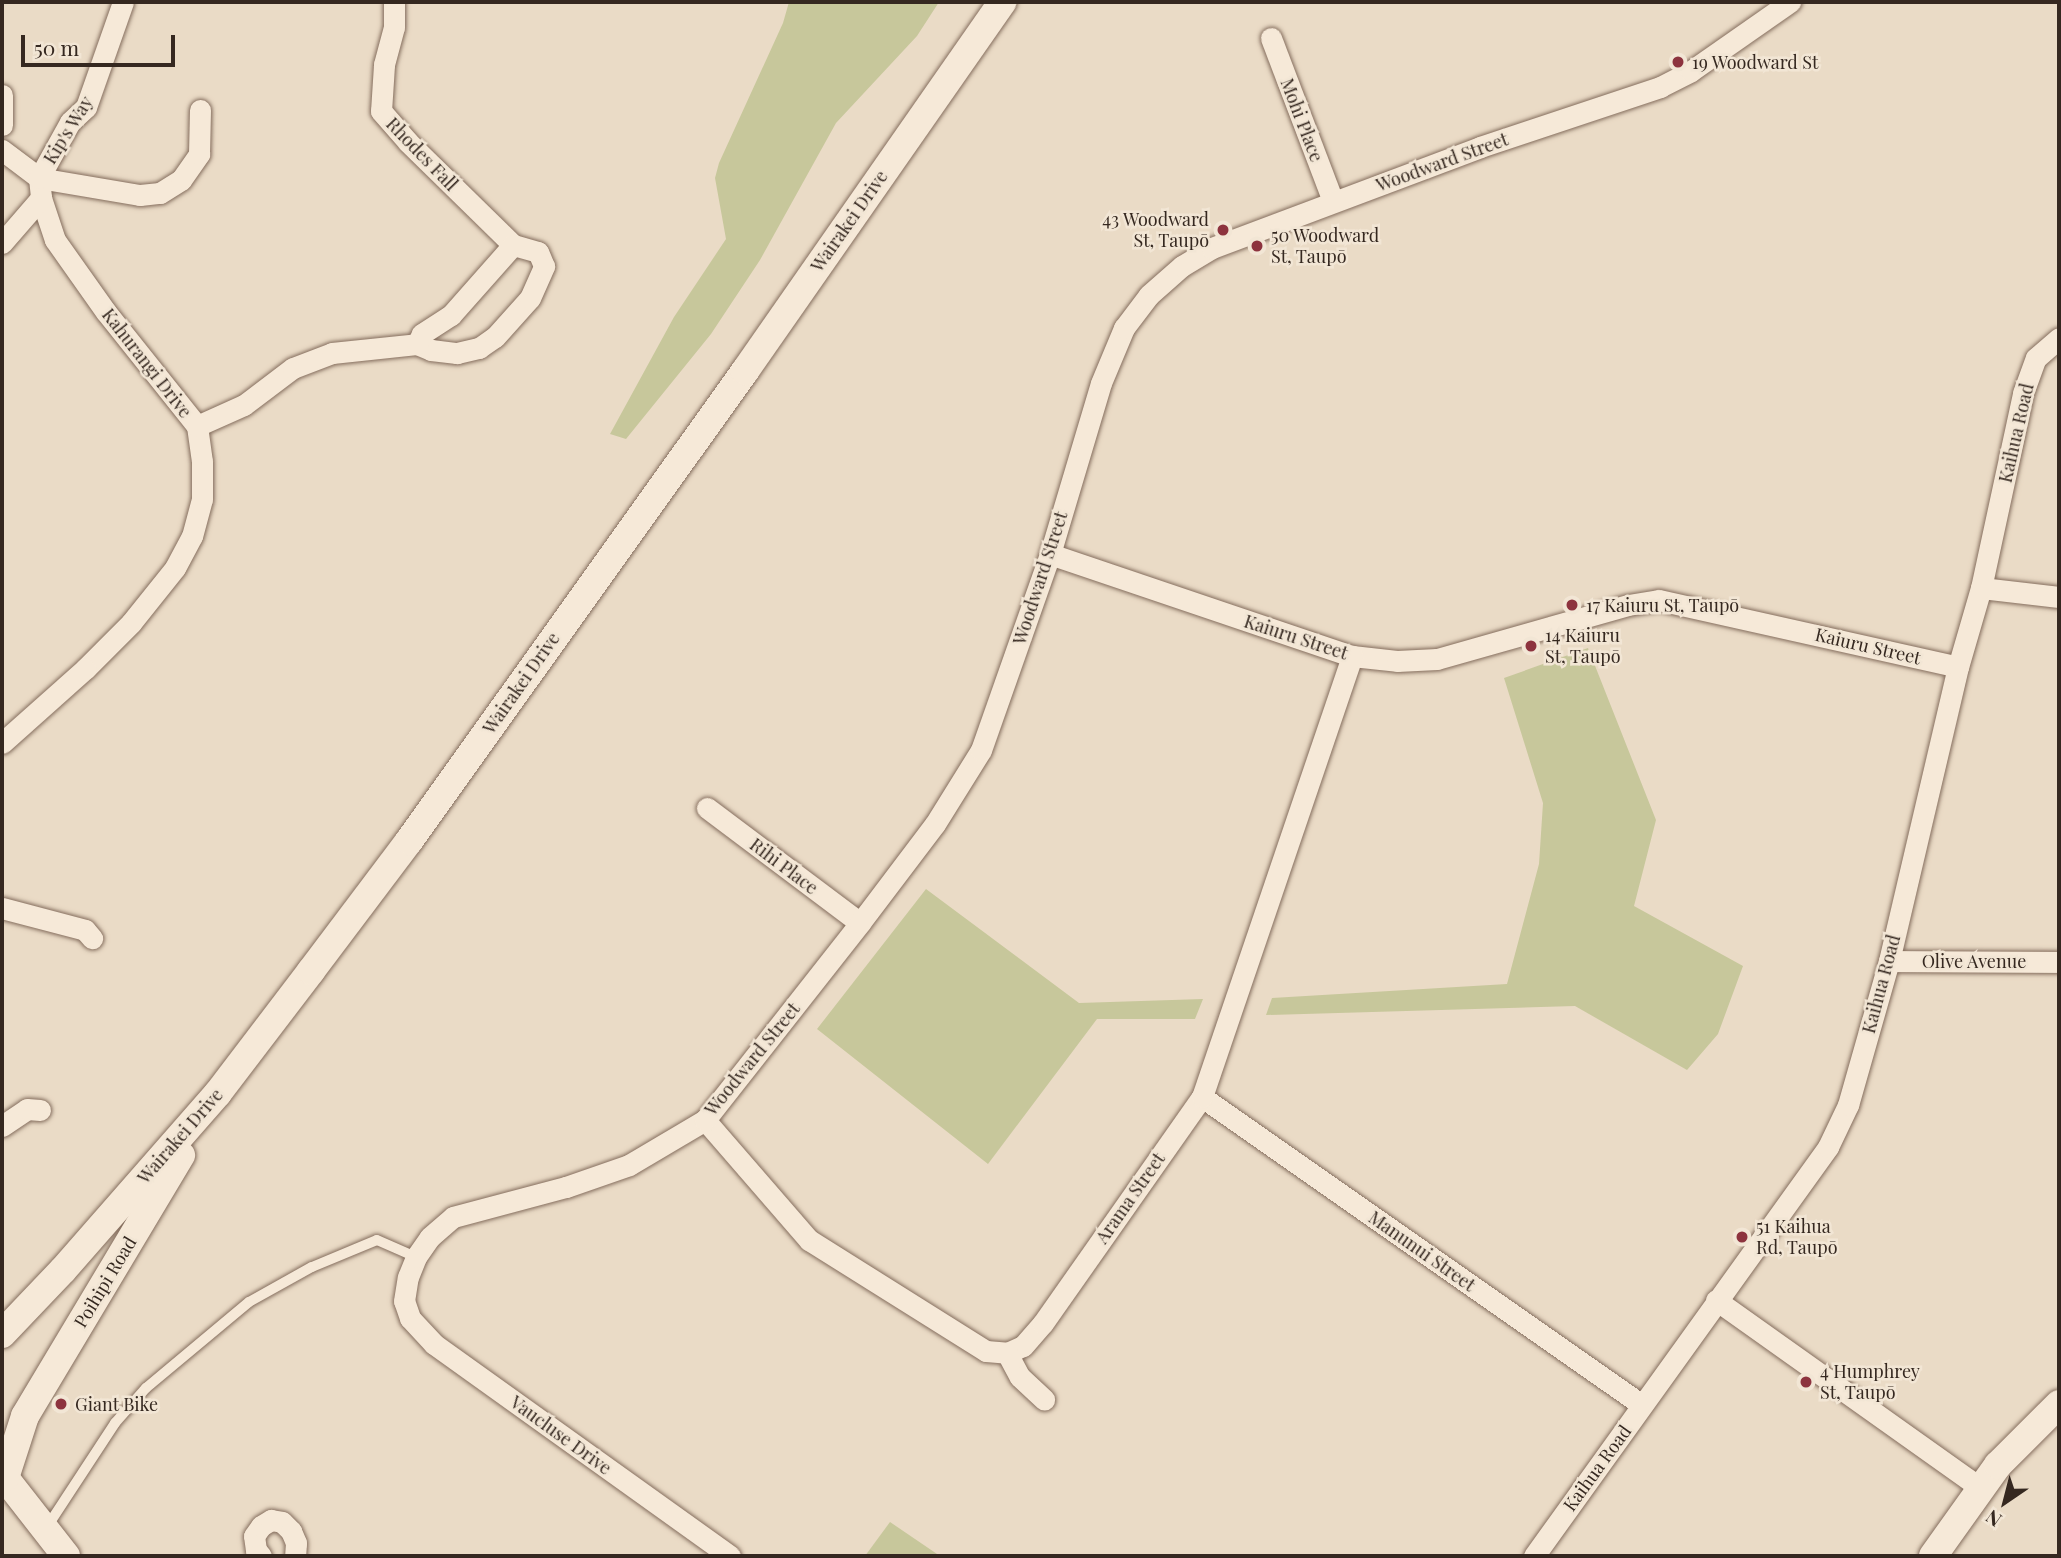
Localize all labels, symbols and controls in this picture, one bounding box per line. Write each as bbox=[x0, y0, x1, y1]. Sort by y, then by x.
scale bar bbox=[24, 21, 178, 65]
text: 50 m bbox=[34, 33, 79, 61]
place label: 19 Woodward St bbox=[1692, 51, 1819, 73]
marker: 19 Woodward St bbox=[1670, 54, 1686, 70]
street label: Mohi Place bbox=[1276, 75, 1328, 165]
street label: Kip's Way bbox=[39, 92, 97, 168]
street label: Rhodes Fall bbox=[382, 113, 462, 195]
street label: Woodward Street bbox=[1373, 128, 1511, 196]
street label: Wairakei Drive bbox=[806, 166, 892, 276]
place label: 43 Woodward St, Taupō bbox=[1102, 209, 1209, 252]
marker: 43 Woodward St, Taupō bbox=[1215, 222, 1231, 238]
place label: 50 Woodward St, Taupō bbox=[1271, 225, 1380, 268]
marker: 50 Woodward St, Taupō bbox=[1249, 238, 1265, 254]
street label: Kahurangi Drive bbox=[98, 304, 196, 422]
street label: Kaihua Road bbox=[1994, 381, 2038, 485]
street label: Woodward Street bbox=[1008, 509, 1072, 647]
place label: 17 Kaiuru St, Taupō bbox=[1586, 594, 1740, 616]
marker: 17 Kaiuru St, Taupō bbox=[1564, 597, 1580, 613]
street label: Kaiuru Street bbox=[1241, 610, 1351, 664]
street label: Kaiuru Street bbox=[1813, 623, 1923, 669]
place label: 14 Kaiuru St, Taupō bbox=[1545, 625, 1621, 668]
street label: Wairakei Drive bbox=[478, 628, 564, 738]
marker: 14 Kaiuru St, Taupō bbox=[1523, 638, 1539, 654]
street label: Rihi Place bbox=[746, 833, 822, 899]
street label: Kaihua Road bbox=[1857, 932, 1905, 1036]
street label: Olive Avenue bbox=[1921, 950, 2027, 972]
street label: Woodward Street bbox=[700, 998, 804, 1120]
street label: Wairakei Drive bbox=[133, 1084, 227, 1188]
street label: Arama Street bbox=[1091, 1148, 1169, 1248]
street label: Manunui Street bbox=[1365, 1206, 1479, 1296]
place label: 51 Kaihua Rd, Taupō bbox=[1756, 1216, 1838, 1258]
marker: 51 Kaihua Rd, Taupō bbox=[1734, 1229, 1750, 1245]
street label: Poihipi Road bbox=[69, 1233, 141, 1331]
place label: 4 Humphrey St, Taupō bbox=[1820, 1361, 1920, 1404]
marker: 4 Humphrey St, Taupō bbox=[1798, 1374, 1814, 1390]
street label: Vaucluse Drive bbox=[506, 1391, 616, 1479]
place label: Giant Bike bbox=[75, 1393, 158, 1415]
marker: Giant Bike bbox=[53, 1396, 69, 1412]
street label: Kaihua Road bbox=[1558, 1421, 1636, 1515]
north arrow bbox=[1970, 1467, 2040, 1537]
text: N bbox=[1980, 1505, 2006, 1534]

